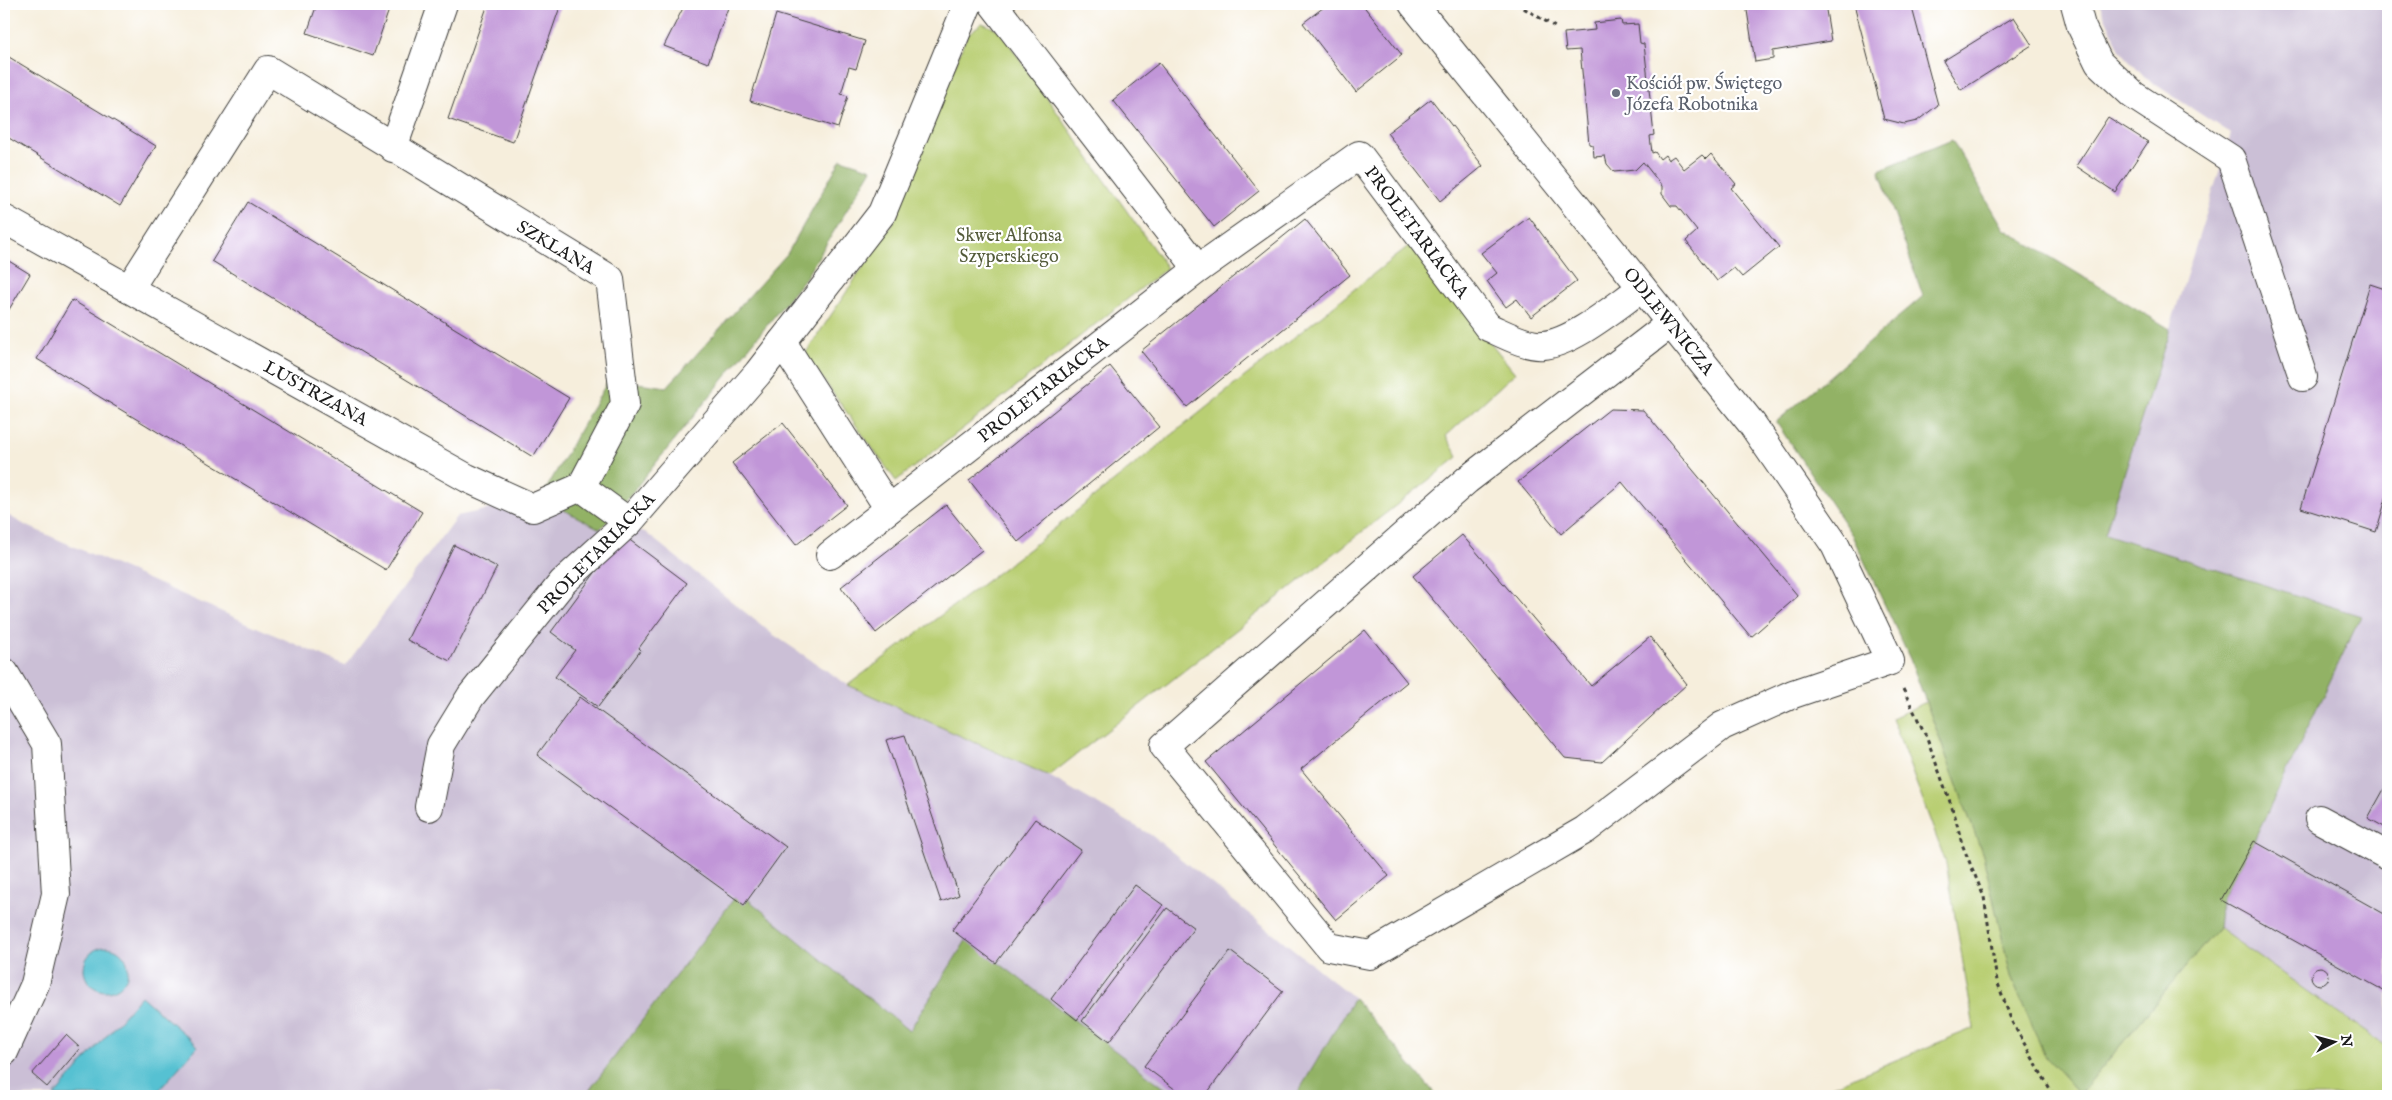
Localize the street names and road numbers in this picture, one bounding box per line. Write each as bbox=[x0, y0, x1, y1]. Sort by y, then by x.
street label: PROLETARIACKA bbox=[1359, 162, 1474, 304]
street label: SZKLANA bbox=[512, 216, 599, 281]
street label: ODLEWNICZA bbox=[1617, 263, 1719, 381]
street label: PROLETARIACKA bbox=[974, 331, 1115, 448]
street label: LUSTRZANA bbox=[259, 356, 372, 433]
street label: PROLETARIACKA bbox=[533, 488, 661, 620]

